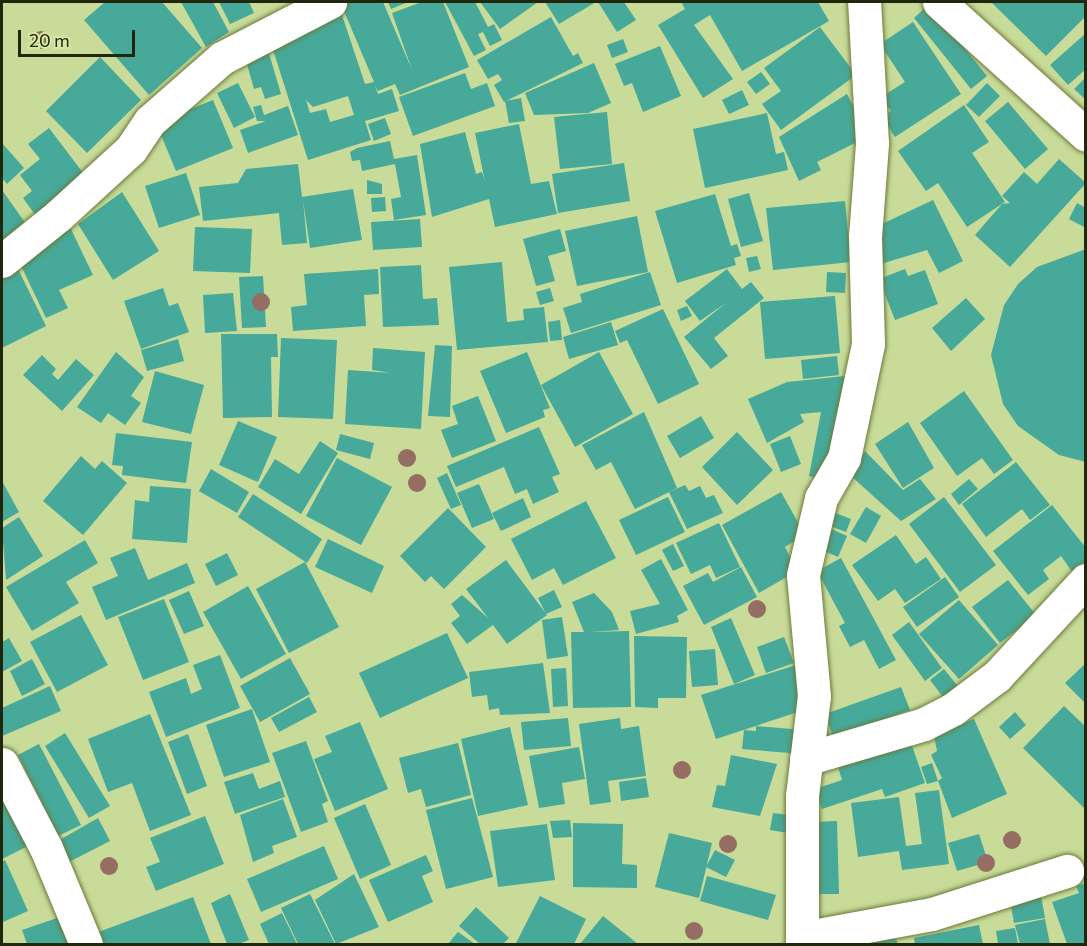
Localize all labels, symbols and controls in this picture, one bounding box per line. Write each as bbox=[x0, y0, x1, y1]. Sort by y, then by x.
scale bar bbox=[21, 18, 138, 56]
text: 20 m bbox=[29, 29, 70, 51]

